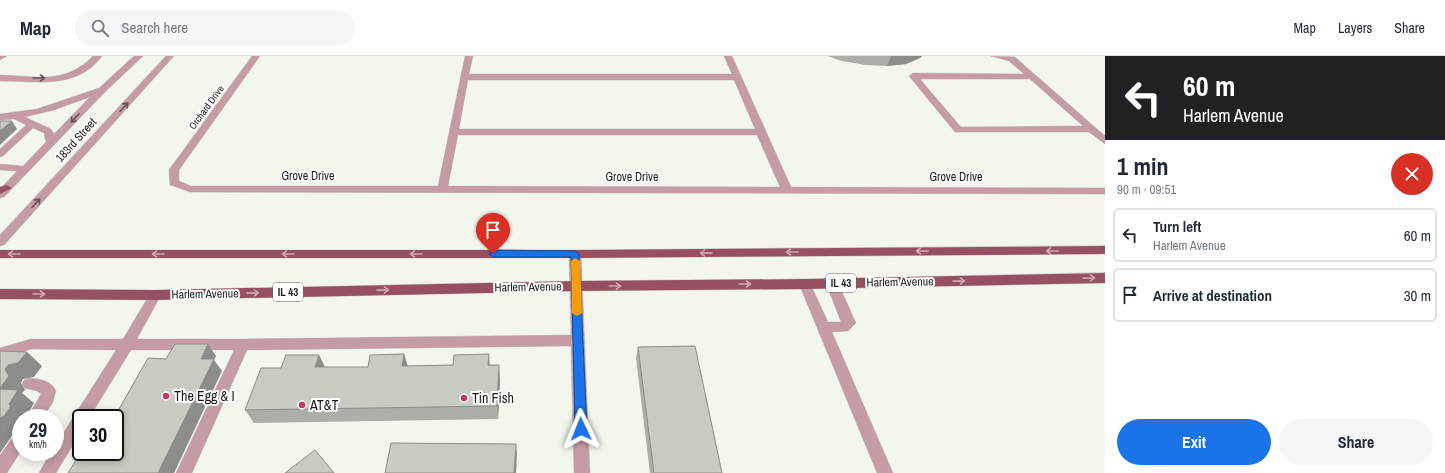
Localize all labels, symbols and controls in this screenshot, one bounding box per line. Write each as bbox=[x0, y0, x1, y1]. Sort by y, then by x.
search box bbox=[75, 10, 355, 46]
text: Map bbox=[20, 15, 51, 41]
icon: search bbox=[89, 17, 111, 39]
text: Search here bbox=[121, 17, 188, 38]
text: Map bbox=[1294, 19, 1316, 37]
text: Layers bbox=[1338, 19, 1372, 37]
text: Share bbox=[1394, 19, 1425, 37]
text: 60 m bbox=[1183, 67, 1235, 105]
icon: left bbox=[1117, 72, 1169, 124]
one-way arrow bbox=[32, 74, 45, 82]
street label: Orchard Drive bbox=[186, 82, 227, 132]
one-way arrow bbox=[119, 102, 128, 112]
text: Harlem Avenue bbox=[1183, 103, 1284, 128]
one-way arrow bbox=[70, 113, 80, 123]
street label: 183rd Street bbox=[52, 114, 100, 165]
text: 1 min bbox=[1117, 150, 1168, 182]
button: close bbox=[1391, 153, 1433, 195]
street label: Grove Drive bbox=[281, 168, 335, 184]
street label: Grove Drive bbox=[605, 169, 659, 185]
street label: Grove Drive bbox=[929, 169, 983, 185]
text: 90 m · 09:51 bbox=[1117, 181, 1176, 198]
one-way arrow bbox=[31, 198, 41, 208]
pin bbox=[476, 213, 510, 254]
text: Turn left bbox=[1153, 216, 1201, 237]
icon: arrive bbox=[482, 219, 504, 241]
icon: left bbox=[1119, 224, 1141, 246]
text: 60 m bbox=[1404, 225, 1431, 246]
text: Harlem Avenue bbox=[1153, 237, 1226, 254]
one-way arrow bbox=[916, 247, 929, 255]
one-way arrow bbox=[1046, 247, 1059, 254]
one-way arrow bbox=[786, 248, 799, 256]
one-way arrow bbox=[700, 249, 713, 257]
one-way arrow bbox=[8, 250, 21, 258]
one-way arrow bbox=[152, 250, 165, 258]
one-way arrow bbox=[282, 250, 295, 258]
one-way arrow bbox=[410, 250, 423, 258]
street label: Harlem Avenue bbox=[866, 273, 934, 291]
road number: IL 43 bbox=[826, 274, 856, 292]
one-way arrow bbox=[1082, 275, 1095, 282]
one-way arrow bbox=[952, 277, 965, 285]
street label: Harlem Avenue bbox=[494, 278, 562, 296]
one-way arrow bbox=[738, 281, 751, 288]
one-way arrow bbox=[608, 282, 621, 289]
road number: IL 43 bbox=[273, 283, 303, 301]
icon: arrive bbox=[1119, 284, 1141, 306]
street label: Harlem Avenue bbox=[171, 285, 239, 303]
text: Arrive at destination bbox=[1153, 285, 1272, 306]
text: 30 m bbox=[1404, 285, 1431, 306]
one-way arrow bbox=[376, 286, 389, 294]
one-way arrow bbox=[246, 289, 259, 297]
one-way arrow bbox=[32, 290, 45, 298]
place label: The Egg & I bbox=[174, 387, 235, 405]
place label: Tin Fish bbox=[472, 389, 514, 407]
marker: The Egg & I bbox=[161, 391, 171, 401]
marker: Tin Fish bbox=[459, 393, 469, 403]
place label: AT&T bbox=[309, 396, 339, 414]
marker: AT&T bbox=[297, 400, 307, 410]
position arrow bbox=[560, 408, 602, 450]
speed limit sign: 30 bbox=[72, 409, 124, 461]
text: 29 bbox=[29, 416, 47, 443]
button: Exit bbox=[1117, 419, 1271, 465]
button: Share bbox=[1279, 419, 1433, 465]
text: km/h bbox=[29, 438, 47, 451]

